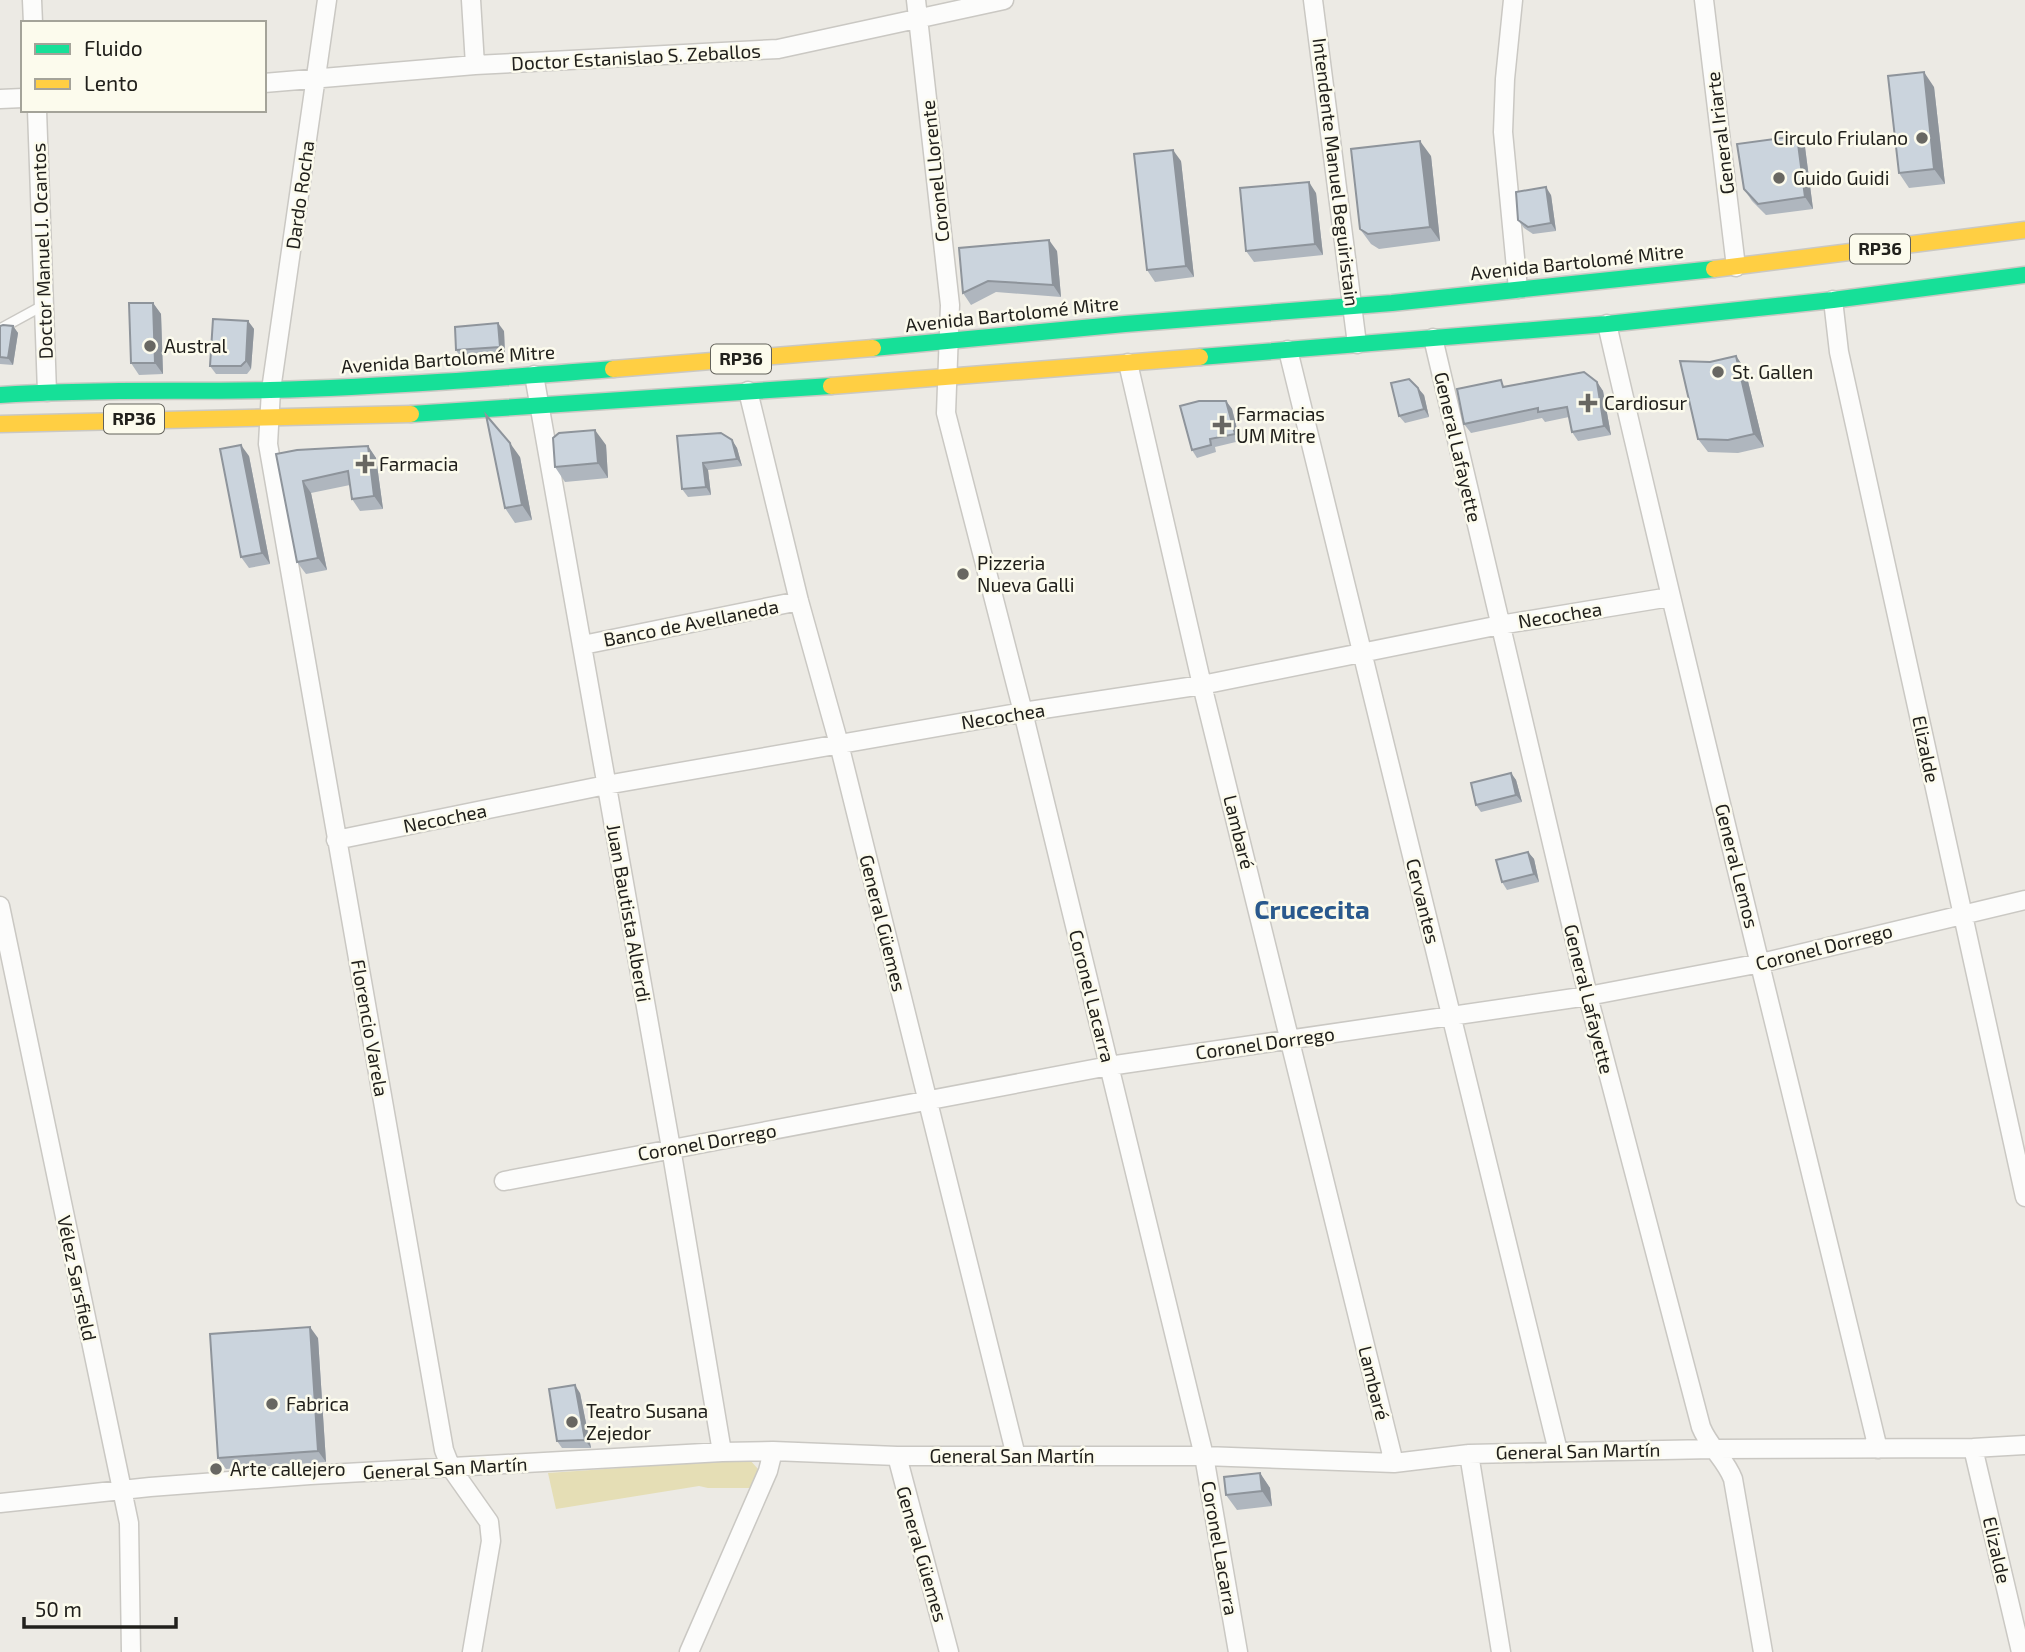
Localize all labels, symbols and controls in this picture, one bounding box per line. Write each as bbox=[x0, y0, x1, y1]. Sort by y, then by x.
legend bbox=[21, 21, 266, 112]
text: Fluido bbox=[84, 35, 143, 60]
street label: Intendente Manuel Beguiristain bbox=[1309, 36, 1364, 308]
street label: Doctor Estanislao S. Zeballos bbox=[511, 38, 761, 75]
text: Lento bbox=[84, 70, 138, 95]
street label: General Iriarte bbox=[1701, 70, 1738, 196]
street label: Coronel Llorente bbox=[916, 99, 953, 243]
place label: Circulo Friulano bbox=[1773, 126, 1908, 149]
marker: Circulo Friulano bbox=[1914, 130, 1930, 146]
street label: Dardo Rocha bbox=[280, 139, 319, 251]
street label: Doctor Manuel J. Ocantos bbox=[26, 142, 57, 360]
place label: Guido Guidi bbox=[1793, 166, 1889, 189]
marker: Guido Guidi bbox=[1771, 170, 1787, 186]
road number: RP36 bbox=[1850, 234, 1910, 264]
street label: Avenida Bartolomé Mitre bbox=[1469, 239, 1685, 284]
street label: Avenida Bartolomé Mitre bbox=[904, 291, 1120, 336]
place label: Austral bbox=[164, 334, 228, 357]
marker: Austral bbox=[142, 338, 158, 354]
street label: Avenida Bartolomé Mitre bbox=[340, 340, 556, 377]
road number: RP36 bbox=[711, 344, 771, 374]
place label: St. Gallen bbox=[1732, 360, 1813, 383]
marker: St. Gallen bbox=[1710, 364, 1726, 380]
street label: General Lafayette bbox=[1430, 370, 1487, 524]
place label: Cardiosur bbox=[1604, 391, 1688, 414]
marker: Cardiosur bbox=[1578, 393, 1598, 413]
place label: Farmacias UM Mitre bbox=[1236, 402, 1325, 447]
road number: RP36 bbox=[104, 404, 164, 433]
marker: Farmacias UM Mitre bbox=[1214, 417, 1230, 433]
place label: Farmacia bbox=[379, 452, 458, 475]
marker: Farmacia bbox=[357, 456, 373, 472]
place label: Pizzeria Nueva Galli bbox=[977, 551, 1074, 596]
marker: Pizzeria Nueva Galli bbox=[955, 566, 971, 582]
street label: Banco de Avellaneda bbox=[601, 594, 781, 651]
street label: Necochea bbox=[1516, 597, 1603, 632]
street label: Necochea bbox=[959, 698, 1046, 733]
street label: Elizalde bbox=[1908, 713, 1945, 784]
street label: Lambaré bbox=[1219, 792, 1260, 871]
street label: Necochea bbox=[401, 798, 489, 837]
street label: General Lemos bbox=[1711, 801, 1764, 931]
street label: Juan Bautista Alberdi bbox=[602, 822, 657, 1004]
street label: General Güemes bbox=[855, 852, 912, 994]
street label: Cervantes bbox=[1402, 856, 1445, 946]
district label: Crucecita bbox=[1254, 893, 1370, 924]
street label: Coronel Dorrego bbox=[1753, 918, 1895, 975]
street label: General Lafayette bbox=[1560, 922, 1619, 1076]
street label: Coronel Lacarra bbox=[1065, 927, 1120, 1065]
street label: Florencio Varela bbox=[347, 957, 394, 1098]
street label: Coronel Dorrego bbox=[1194, 1021, 1336, 1064]
street label: Coronel Dorrego bbox=[636, 1118, 778, 1165]
street label: Vélez Sarsfield bbox=[53, 1213, 102, 1343]
street label: Lambaré bbox=[1354, 1343, 1395, 1422]
place label: Fabrica bbox=[286, 1392, 349, 1415]
marker: Fabrica bbox=[264, 1396, 280, 1412]
place label: Teatro Susana Zejedor bbox=[586, 1399, 708, 1444]
marker: Teatro Susana Zejedor bbox=[564, 1414, 580, 1430]
street label: General San Martín bbox=[1495, 1438, 1661, 1463]
street label: General San Martín bbox=[930, 1444, 1094, 1467]
street label: General San Martín bbox=[362, 1452, 528, 1483]
place label: Arte callejero bbox=[230, 1457, 345, 1480]
marker: Arte callejero bbox=[208, 1461, 224, 1477]
street label: Coronel Lacarra bbox=[1197, 1479, 1244, 1617]
street label: General Güemes bbox=[892, 1483, 953, 1624]
street label: Elizalde bbox=[1979, 1514, 2016, 1586]
scale bar bbox=[24, 1586, 177, 1630]
text: 50 m bbox=[35, 1596, 82, 1621]

